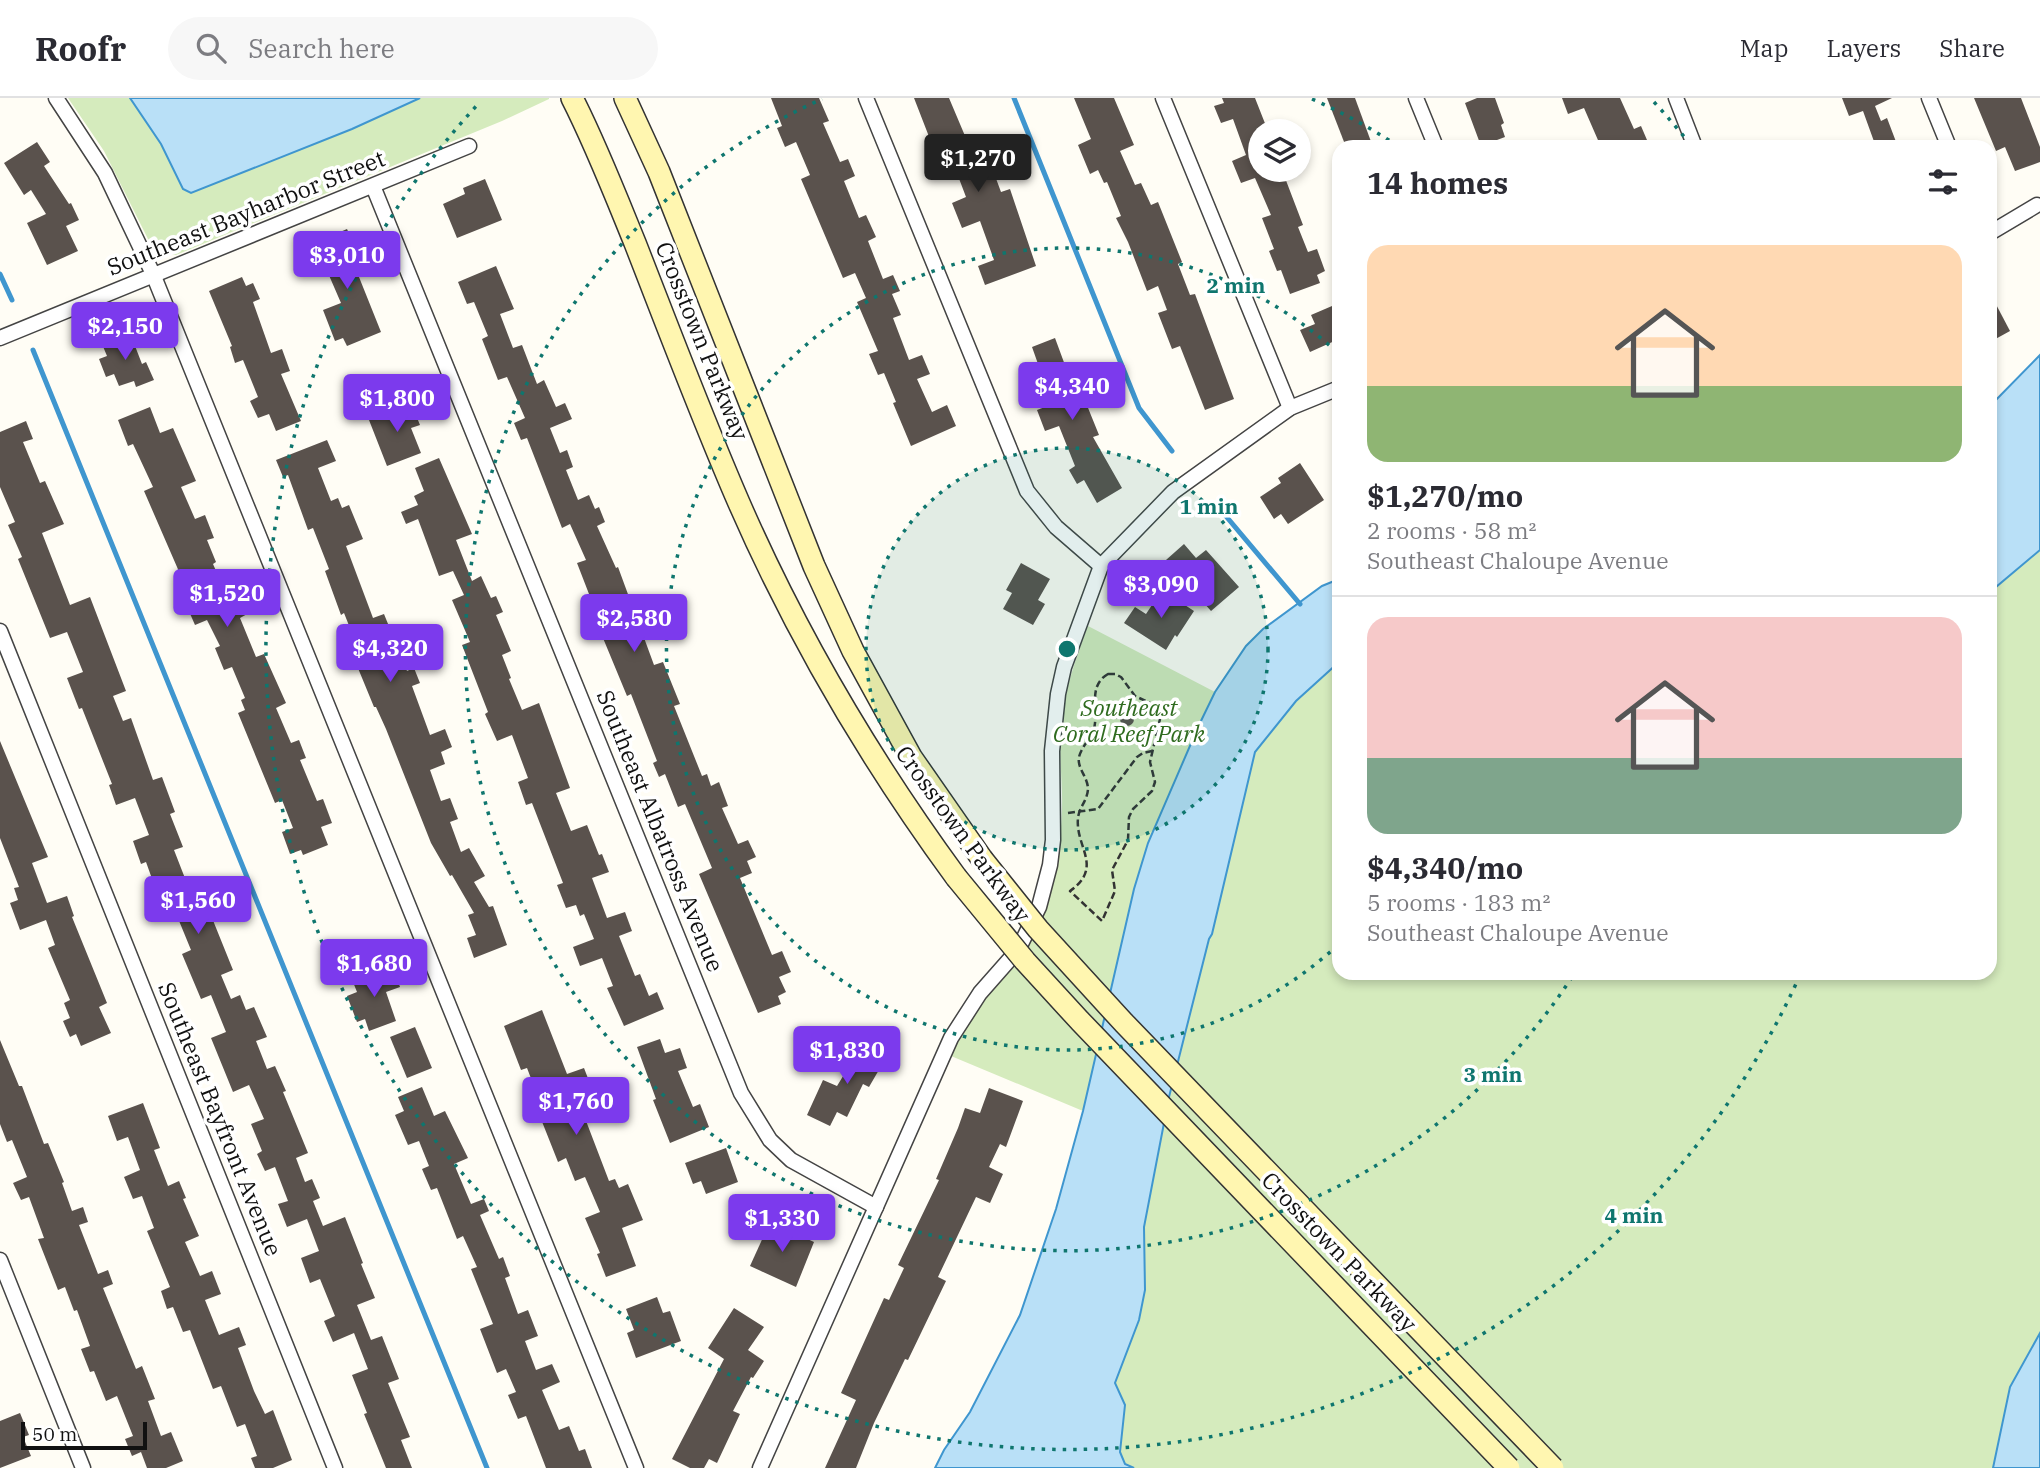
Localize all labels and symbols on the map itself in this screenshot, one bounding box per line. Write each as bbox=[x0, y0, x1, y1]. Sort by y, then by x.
pin: $1,270 bbox=[921, 134, 1035, 194]
street label: Southeast Bayharbor Street bbox=[102, 143, 389, 282]
pin: $3,010 bbox=[290, 232, 404, 291]
street label: Crosstown Parkway bbox=[649, 237, 757, 445]
text: 2 min bbox=[1207, 271, 1265, 299]
pin: $2,150 bbox=[68, 302, 182, 362]
pin: $4,340 bbox=[1015, 362, 1129, 422]
pin: $1,800 bbox=[340, 374, 454, 434]
text: 1 min bbox=[1180, 492, 1238, 520]
pin: $3,090 bbox=[1104, 560, 1218, 620]
pin: $1,520 bbox=[170, 570, 284, 629]
pin: $2,580 bbox=[577, 594, 691, 654]
pin: $4,320 bbox=[333, 624, 447, 684]
centre of rings bbox=[1055, 637, 1079, 661]
street label: Southeast Albatross Avenue bbox=[591, 685, 731, 976]
park label: Southeast Coral Reef Park bbox=[1053, 692, 1206, 748]
street label: Crosstown Parkway bbox=[890, 739, 1038, 928]
pin: $1,560 bbox=[141, 876, 255, 936]
pin: $1,680 bbox=[317, 940, 431, 999]
street label: Southeast Bayfront Avenue bbox=[152, 977, 290, 1260]
pin: $1,830 bbox=[790, 1026, 904, 1086]
text: 3 min bbox=[1464, 1060, 1522, 1088]
pin: $1,760 bbox=[519, 1077, 633, 1137]
street label: Crosstown Parkway bbox=[1256, 1165, 1424, 1338]
pin: $1,330 bbox=[725, 1194, 839, 1254]
text: 4 min bbox=[1605, 1201, 1663, 1229]
scale bar bbox=[21, 1419, 147, 1451]

